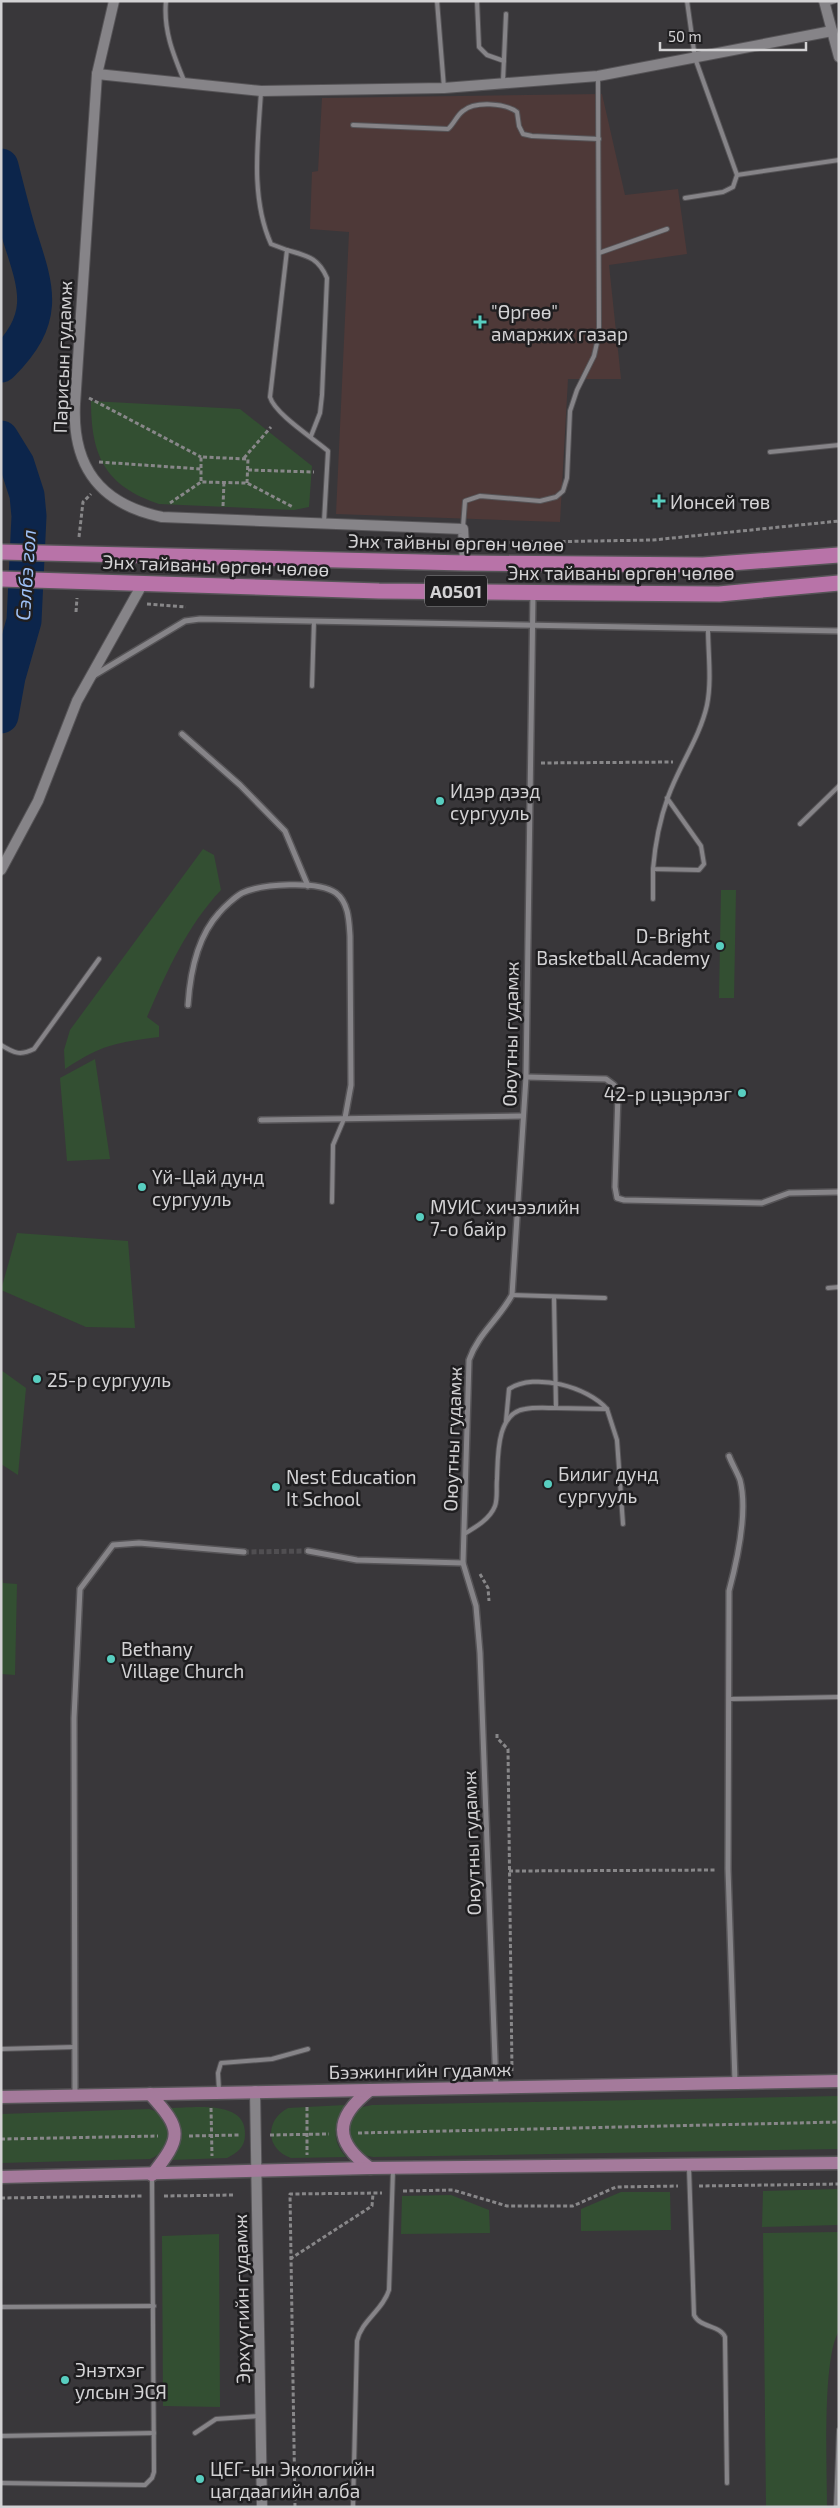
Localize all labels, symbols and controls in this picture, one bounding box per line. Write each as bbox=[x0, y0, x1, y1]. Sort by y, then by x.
scale bar bbox=[660, 20, 806, 52]
text: 50 m bbox=[668, 27, 702, 45]
street label: Парисын гудамж bbox=[48, 280, 77, 434]
place label: "Өргөө" амаржих газар bbox=[491, 300, 628, 345]
marker: "Өргөө" амаржих газар bbox=[473, 315, 487, 329]
place label: Ионсей төв bbox=[670, 490, 770, 513]
marker: Ионсей төв bbox=[652, 494, 666, 508]
water label: Сэлбэ гол bbox=[10, 529, 40, 621]
street label: Энх тайвны өргөн чөлөө bbox=[348, 529, 564, 555]
street label: Энх тайваны өргөн чөлөө bbox=[102, 550, 330, 580]
street label: Энх тайваны өргөн чөлөө bbox=[508, 561, 734, 584]
road number: A0501 bbox=[425, 576, 487, 606]
place label: Идэр дээд сургууль bbox=[450, 779, 540, 825]
marker: Идэр дээд сургууль bbox=[434, 795, 446, 807]
place label: D-Bright Basketball Academy bbox=[536, 924, 710, 969]
marker: D-Bright Basketball Academy bbox=[714, 940, 726, 952]
street label: Оюутны гудамж bbox=[497, 961, 524, 1107]
place label: 42-р цэцэрлэг bbox=[604, 1082, 732, 1105]
marker: 42-р цэцэрлэг bbox=[736, 1087, 748, 1099]
place label: Үй-Цай дунд сургууль bbox=[152, 1165, 264, 1211]
marker: Үй-Цай дунд сургууль bbox=[136, 1181, 148, 1193]
place label: МУИС хичээлийн 7-о байр bbox=[430, 1195, 580, 1240]
marker: МУИС хичээлийн 7-о байр bbox=[414, 1211, 426, 1223]
street label: Оюутны гудамж bbox=[438, 1366, 467, 1512]
place label: 25-р сургууль bbox=[47, 1368, 171, 1392]
marker: 25-р сургууль bbox=[31, 1373, 43, 1385]
place label: Билиг дунд сургууль bbox=[558, 1462, 659, 1508]
place label: Nest Education It School bbox=[286, 1465, 417, 1510]
marker: Билиг дунд сургууль bbox=[542, 1478, 554, 1490]
marker: Nest Education It School bbox=[270, 1481, 282, 1493]
place label: Bethany Village Church bbox=[121, 1637, 244, 1682]
marker: Bethany Village Church bbox=[105, 1653, 117, 1665]
street label: Оюутны гудамж bbox=[457, 1770, 486, 1916]
street label: Бээжингийн гудамж bbox=[328, 2057, 512, 2084]
street label: Эрхүүгийн гудамж bbox=[228, 2214, 255, 2384]
place label: Энэтхэг улсын ЭСЯ bbox=[75, 2358, 167, 2404]
marker: Энэтхэг улсын ЭСЯ bbox=[59, 2374, 71, 2386]
place label: ЦЕГ-ын Экологийн цагдаагийн алба bbox=[210, 2457, 375, 2502]
marker: ЦЕГ-ын Экологийн цагдаагийн алба bbox=[194, 2473, 206, 2485]

